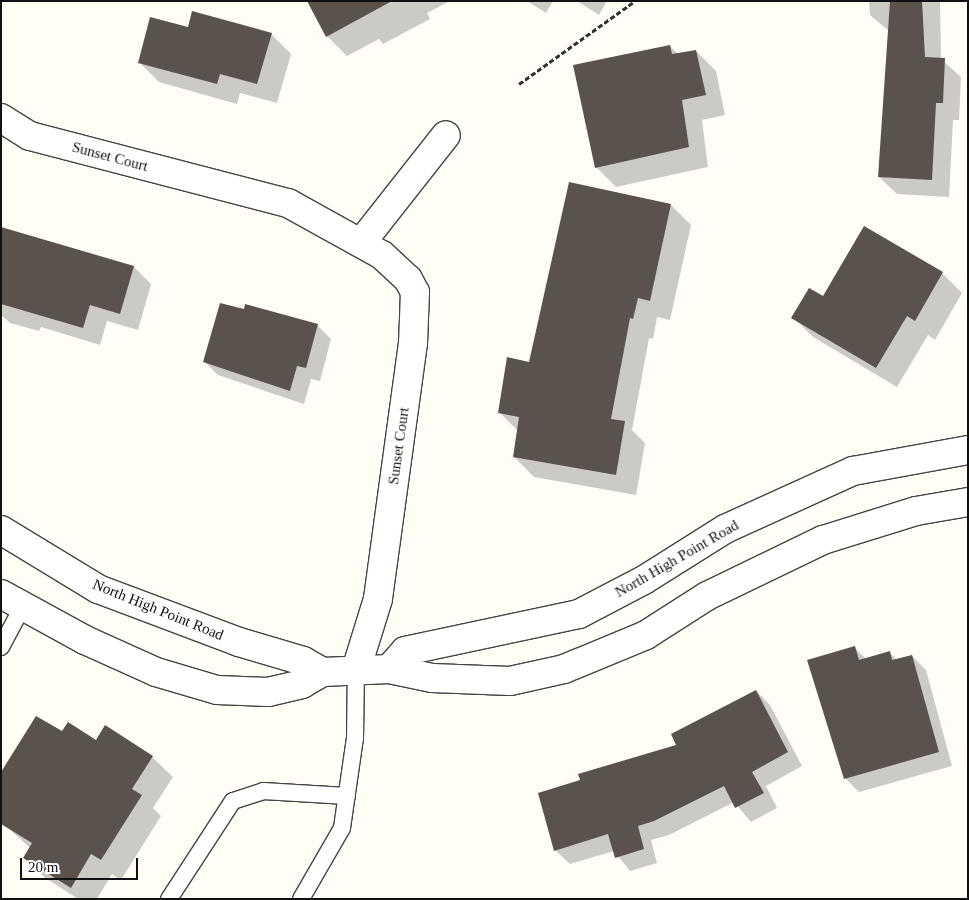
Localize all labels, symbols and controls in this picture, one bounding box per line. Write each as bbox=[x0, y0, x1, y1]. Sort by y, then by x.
street label: Sunset Court bbox=[70, 138, 150, 176]
street label: Sunset Court bbox=[385, 406, 413, 486]
street label: North High Point Road bbox=[612, 516, 742, 602]
street label: North High Point Road bbox=[90, 576, 226, 644]
scale bar bbox=[22, 848, 140, 880]
text: 20 m bbox=[28, 859, 58, 875]

